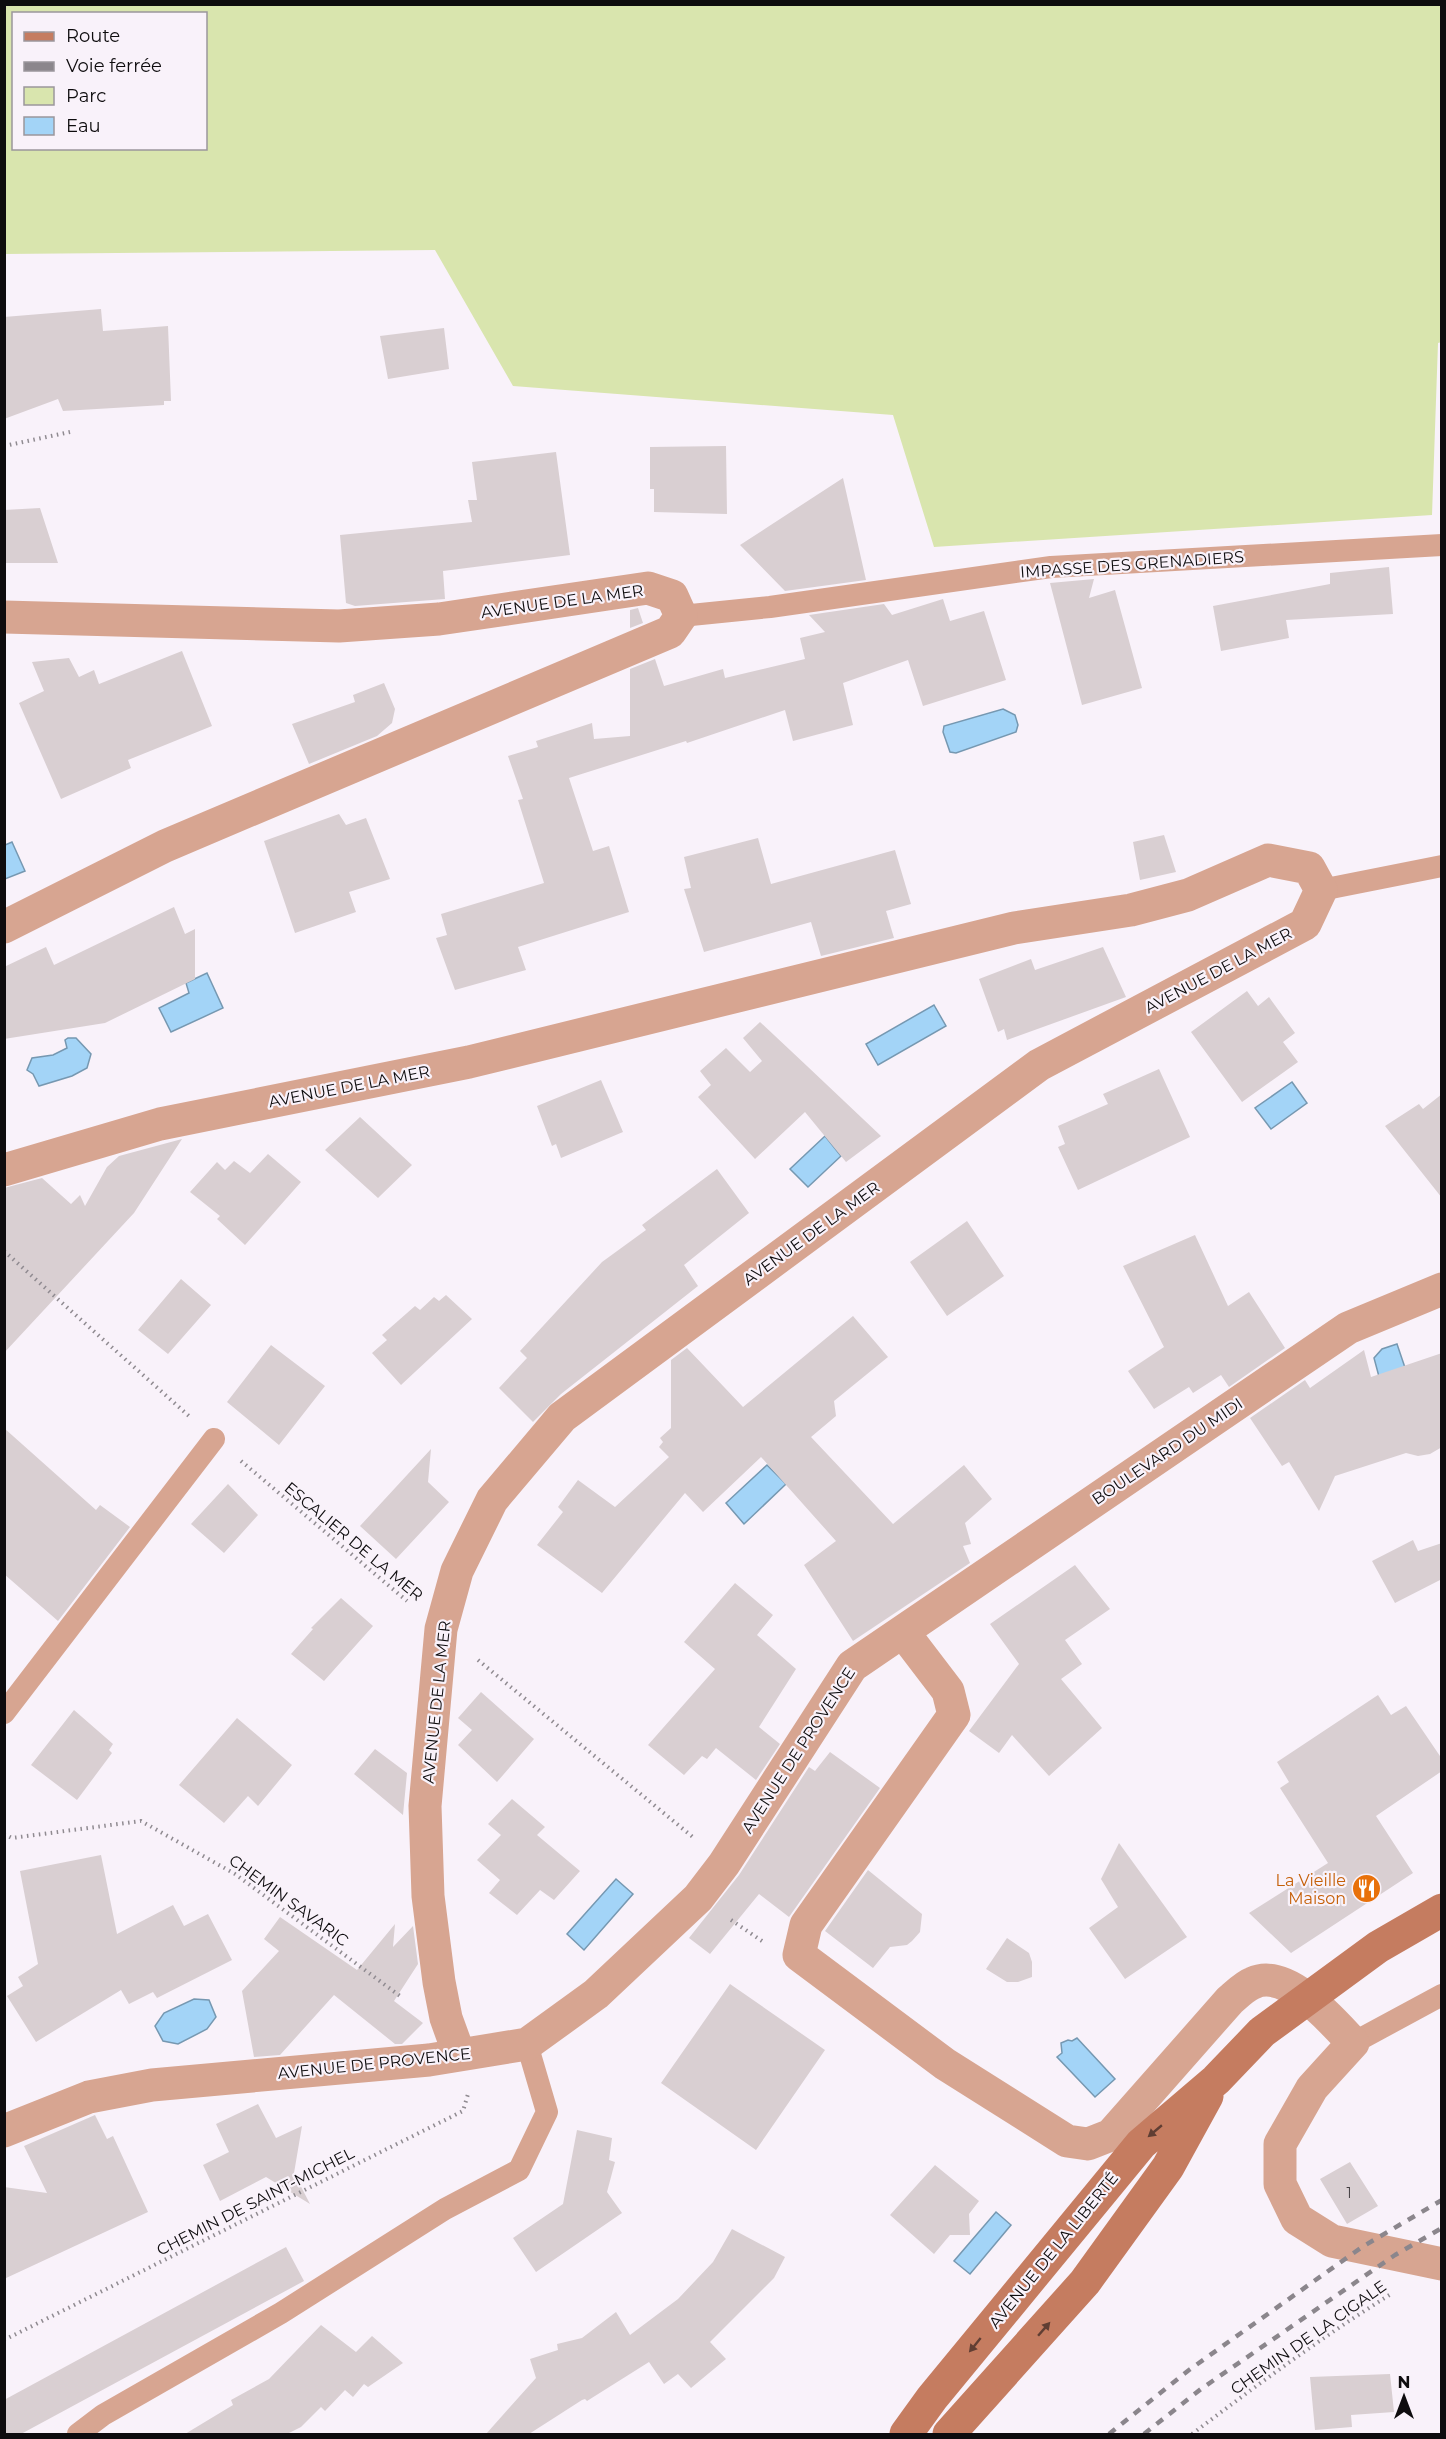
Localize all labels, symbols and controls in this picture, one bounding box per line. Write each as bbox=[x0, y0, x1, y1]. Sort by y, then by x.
legend bbox=[12, 12, 207, 150]
text: Route bbox=[66, 25, 120, 47]
text: Voie ferrée bbox=[66, 55, 162, 77]
text: Parc bbox=[66, 85, 106, 107]
text: Eau bbox=[66, 115, 101, 137]
street label: IMPASSE DES GRENADIERS bbox=[1020, 547, 1245, 582]
street label: AVENUE DE LA MER bbox=[480, 581, 645, 622]
street label: AVENUE DE LA MER bbox=[1141, 924, 1295, 1017]
street label: AVENUE DE LA MER bbox=[267, 1062, 431, 1111]
street label: AVENUE DE LA MER bbox=[739, 1178, 883, 1289]
street label: BOULEVARD DU MIDI bbox=[1088, 1394, 1246, 1509]
street label: ESCALIER DE LA MER bbox=[281, 1478, 427, 1605]
street label: AVENUE DE LA MER bbox=[418, 1620, 455, 1785]
street label: AVENUE DE PROVENCE bbox=[738, 1664, 859, 1837]
street label: CHEMIN SAVARIC bbox=[225, 1851, 352, 1950]
place label: La Vieille Maison bbox=[1276, 1871, 1346, 1908]
restaurant icon: La Vieille Maison bbox=[1351, 1873, 1383, 1905]
street label: AVENUE DE PROVENCE bbox=[277, 2044, 471, 2083]
one-way arrow bbox=[1147, 2125, 1163, 2138]
street label: CHEMIN DE SAINT-MICHEL bbox=[153, 2143, 358, 2260]
street label: AVENUE DE LA LIBERTÉ bbox=[985, 2169, 1122, 2332]
house number: 1 bbox=[1346, 2184, 1352, 2202]
street label: CHEMIN DE LA CIGALE bbox=[1227, 2276, 1390, 2398]
one-way arrow bbox=[1037, 2322, 1050, 2337]
one-way arrow bbox=[970, 2337, 982, 2352]
north arrow bbox=[1374, 2367, 1434, 2427]
text: N bbox=[1398, 2373, 1410, 2392]

